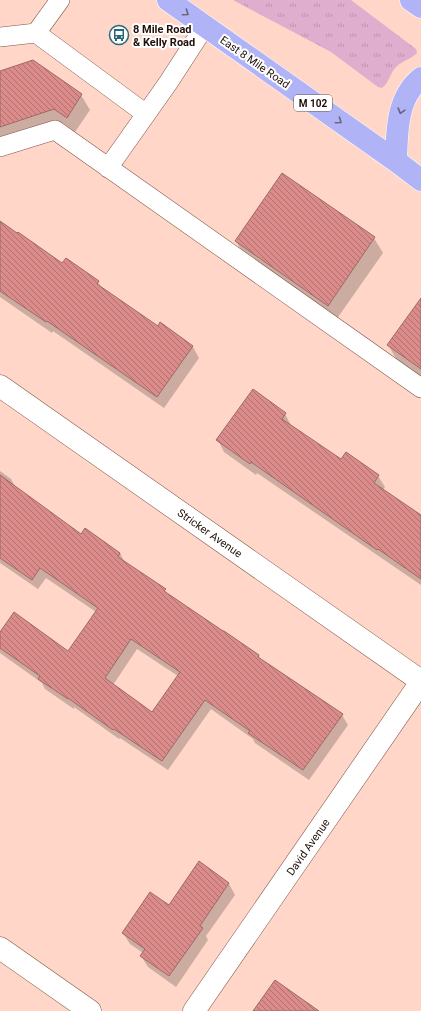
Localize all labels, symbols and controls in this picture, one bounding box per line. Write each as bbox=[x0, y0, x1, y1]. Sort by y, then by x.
one-way arrow bbox=[182, 8, 189, 16]
place label: 8 Mile Road & Kelly Road bbox=[133, 23, 195, 49]
bus stop icon: 8 Mile Road & Kelly Road bbox=[108, 24, 130, 46]
street label: East 8 Mile Road bbox=[217, 34, 292, 91]
road number: M 102 bbox=[294, 95, 332, 111]
one-way arrow bbox=[397, 107, 406, 114]
one-way arrow bbox=[335, 116, 342, 123]
street label: Stricker Avenue bbox=[175, 506, 245, 561]
street label: David Avenue bbox=[284, 816, 333, 878]

